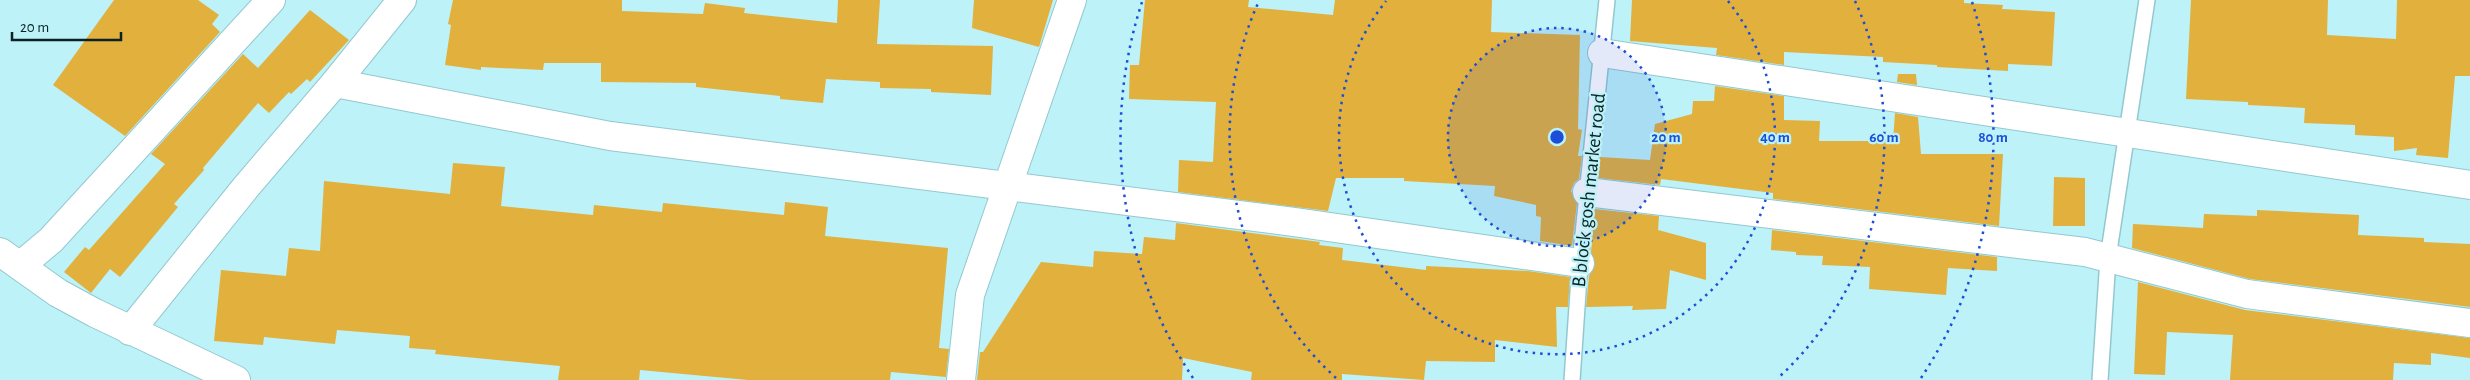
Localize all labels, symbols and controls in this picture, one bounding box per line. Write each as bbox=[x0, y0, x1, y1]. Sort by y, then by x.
scale bar bbox=[12, 10, 121, 42]
text: 20 m bbox=[20, 20, 49, 35]
street label: B block gosh market road bbox=[1569, 92, 1609, 288]
centre of rings bbox=[1548, 128, 1566, 146]
text: 20 m bbox=[1651, 130, 1681, 145]
text: 40 m bbox=[1760, 130, 1790, 145]
text: 60 m bbox=[1869, 130, 1899, 145]
text: 80 m bbox=[1978, 130, 2008, 145]

